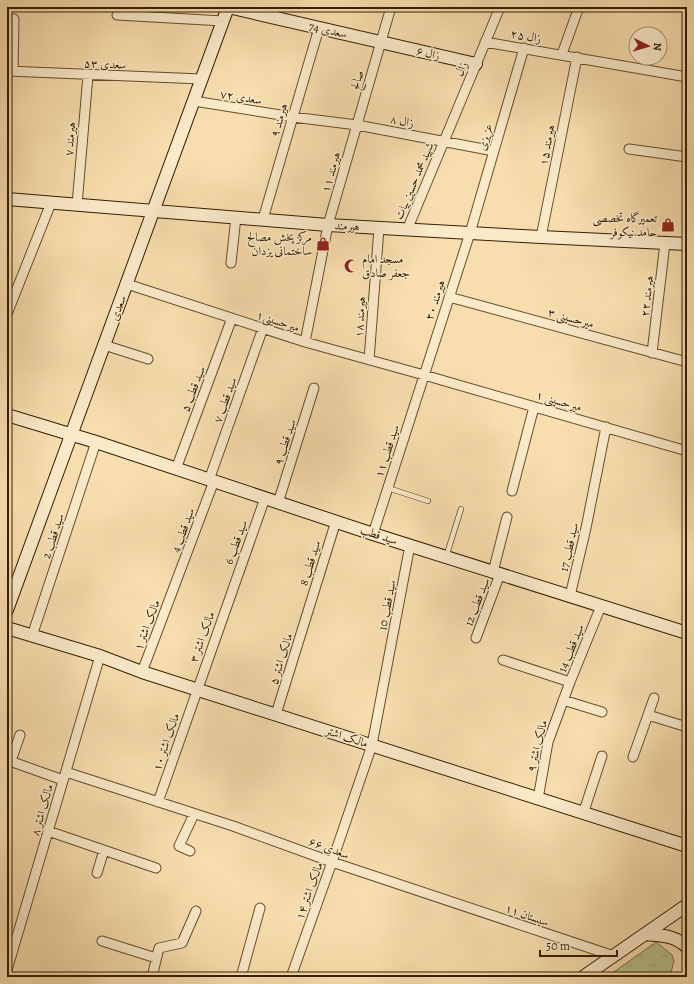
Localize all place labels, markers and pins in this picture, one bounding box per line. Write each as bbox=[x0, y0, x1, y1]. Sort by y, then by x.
place label: تعمیرگاه تخصصی حامد نیکوفر bbox=[593, 210, 658, 240]
shop icon: تعمیرگاه تخصصی حامد نیکوفر bbox=[660, 217, 676, 233]
place label: مرکز پخش مصالح ساختمانی یزدان bbox=[247, 229, 312, 259]
shop icon: مرکز پخش مصالح ساختمانی یزدان bbox=[315, 236, 331, 252]
place label: مسجد امام جعفر صادق bbox=[362, 251, 410, 281]
mosque icon: مسجد امام جعفر صادق bbox=[343, 258, 359, 274]

